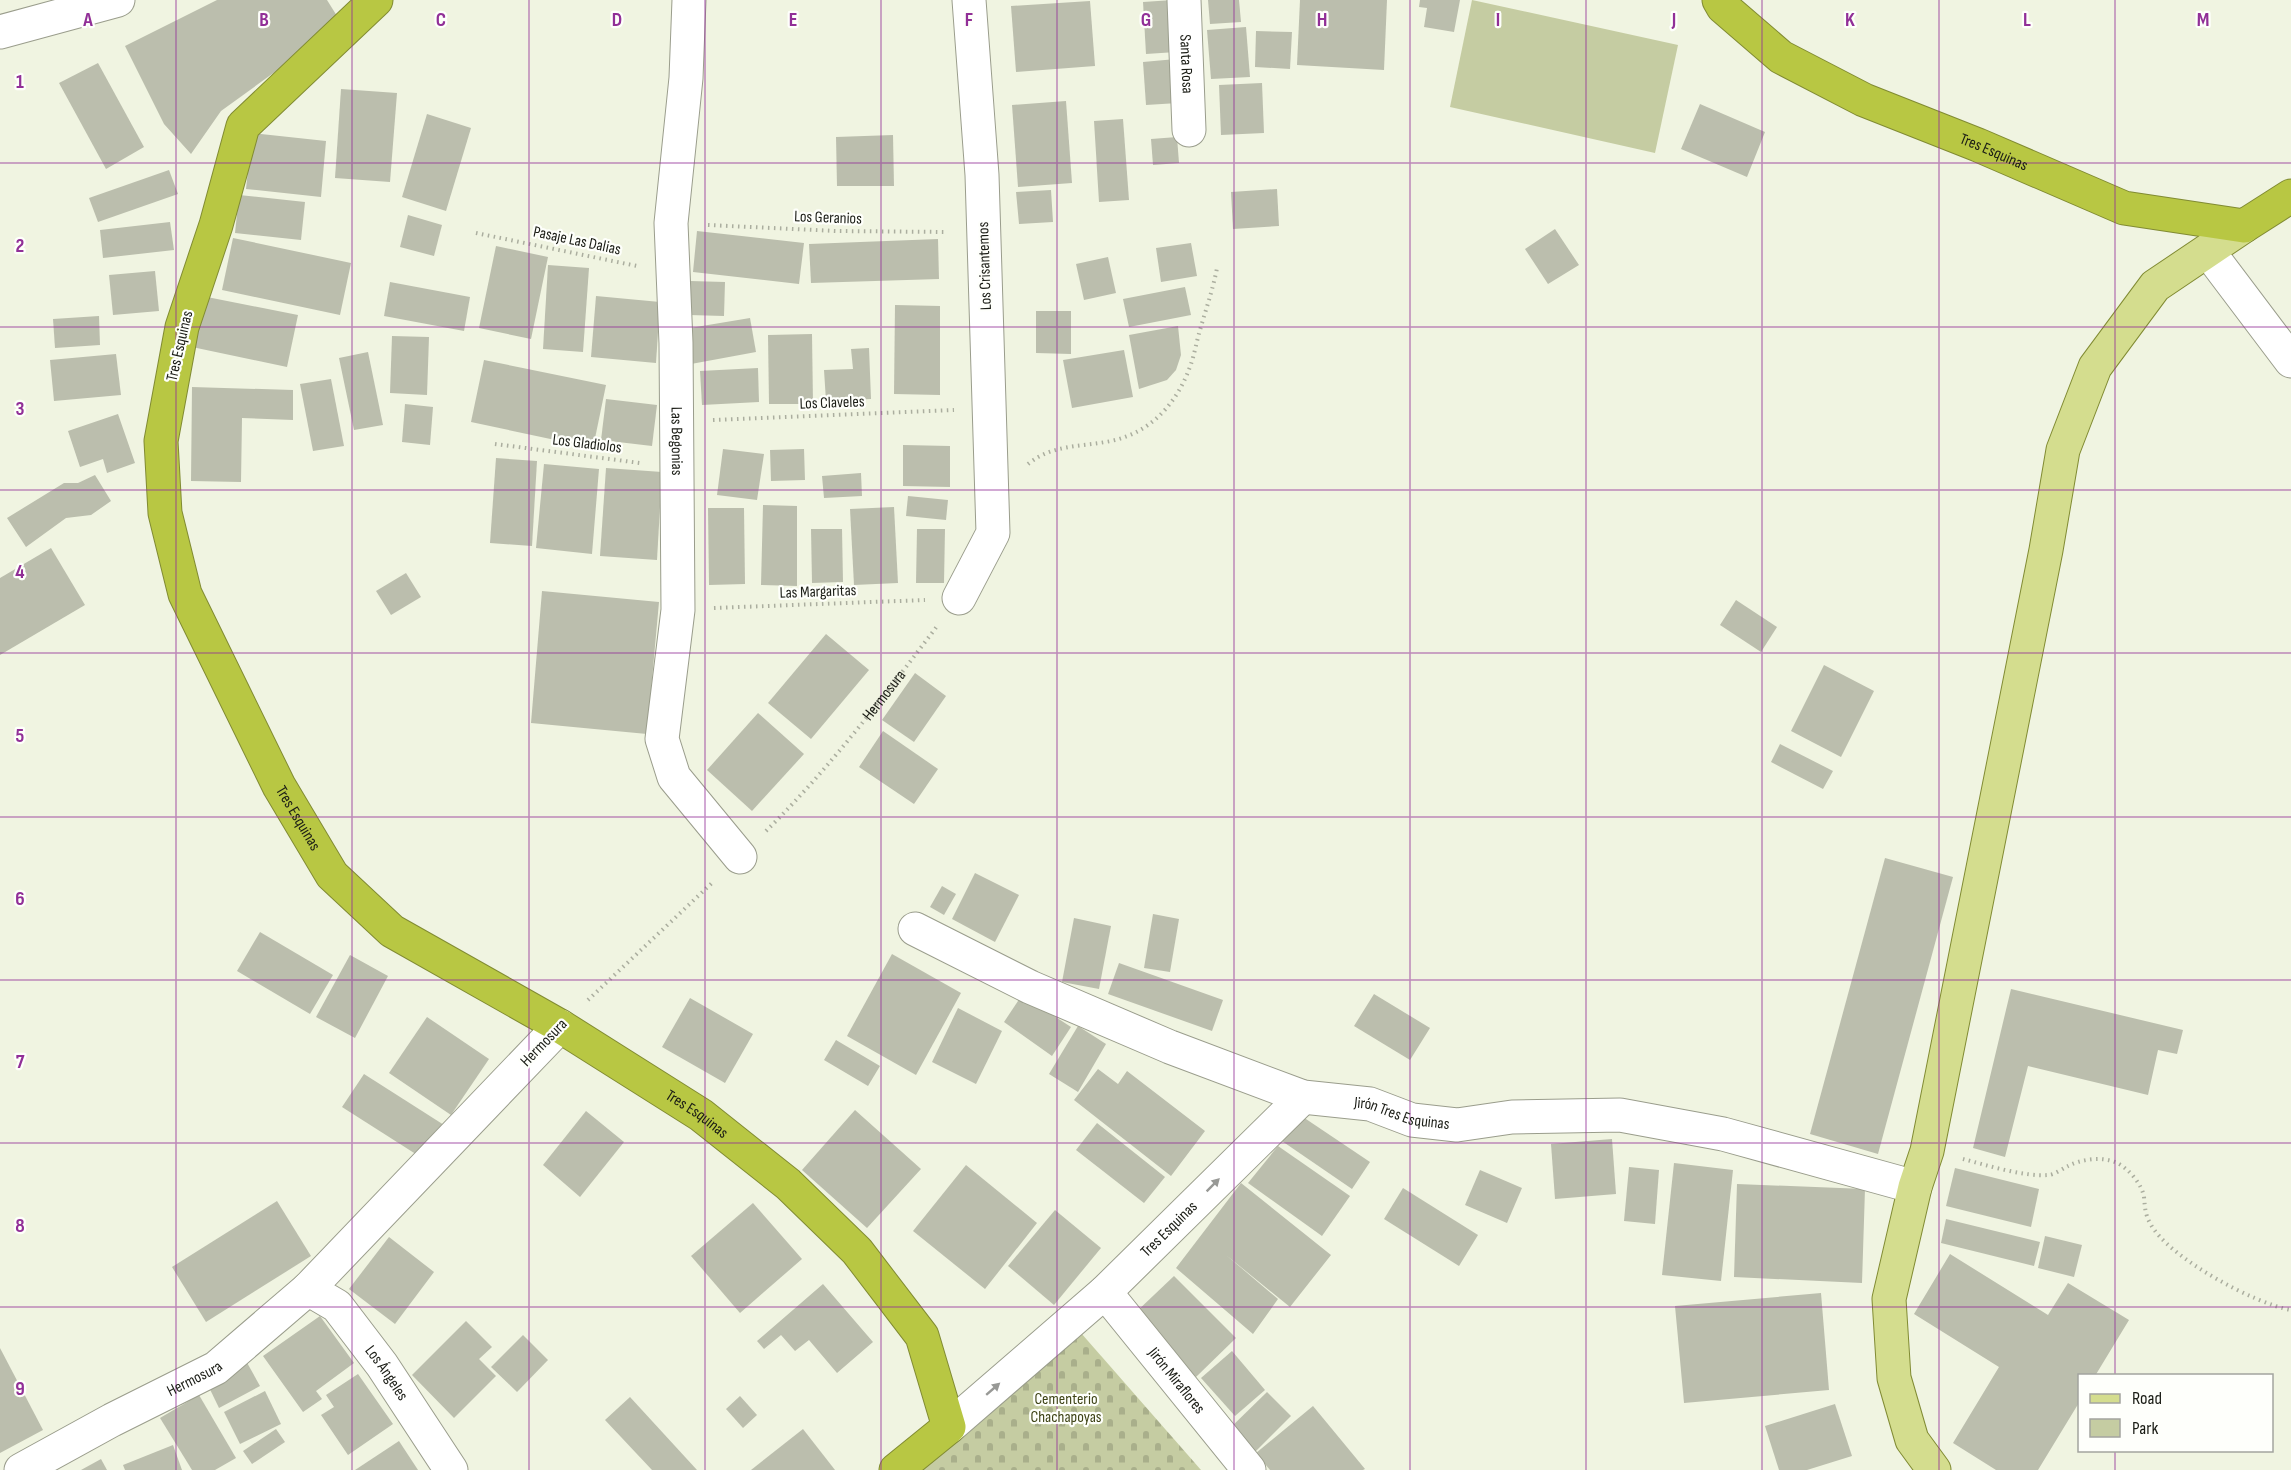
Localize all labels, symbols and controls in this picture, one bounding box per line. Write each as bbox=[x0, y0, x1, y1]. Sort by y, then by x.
text: A bbox=[82, 8, 93, 32]
text: B bbox=[259, 8, 269, 32]
text: C bbox=[436, 8, 446, 32]
text: D bbox=[612, 8, 622, 32]
text: E bbox=[789, 8, 797, 32]
text: F bbox=[965, 8, 973, 32]
text: G bbox=[1141, 8, 1151, 32]
text: H bbox=[1317, 8, 1327, 32]
text: I bbox=[1496, 8, 1500, 32]
text: J bbox=[1671, 8, 1676, 32]
text: K bbox=[1845, 8, 1855, 32]
text: L bbox=[2023, 8, 2031, 32]
text: M bbox=[2197, 8, 2209, 32]
street label: Santa Rosa bbox=[1176, 34, 1197, 94]
text: 1 bbox=[16, 70, 24, 94]
street label: Tres Esquinas bbox=[1957, 129, 2031, 175]
street label: Los Geranios bbox=[794, 207, 862, 229]
street label: Los Crisantemos bbox=[974, 221, 996, 311]
street label: Pasaje Las Dalias bbox=[532, 222, 623, 260]
text: 2 bbox=[16, 234, 24, 258]
street label: Tres Esquinas bbox=[163, 309, 197, 383]
street label: Los Claveles bbox=[799, 392, 865, 414]
text: 3 bbox=[16, 397, 25, 421]
street label: Las Begonias bbox=[667, 407, 686, 476]
street label: Los Gladiolos bbox=[551, 430, 623, 458]
text: 4 bbox=[15, 560, 25, 584]
street label: Las Margaritas bbox=[779, 581, 857, 603]
street label: Hermosura bbox=[858, 666, 910, 724]
text: 5 bbox=[16, 724, 25, 748]
street label: Tres Esquinas bbox=[272, 782, 325, 854]
text: 6 bbox=[15, 887, 25, 911]
street label: Hermosura bbox=[517, 1015, 571, 1071]
text: 7 bbox=[16, 1050, 25, 1074]
street label: Tres Esquinas bbox=[662, 1086, 732, 1142]
street label: Jirón Tres Esquinas bbox=[1352, 1093, 1451, 1134]
one-way arrow bbox=[1206, 1178, 1221, 1192]
street label: Tres Esquinas bbox=[1137, 1197, 1201, 1261]
text: 8 bbox=[15, 1214, 25, 1238]
street label: Los Ángeles bbox=[361, 1342, 412, 1404]
street label: Jirón Miraflores bbox=[1144, 1343, 1209, 1418]
street label: Hermosura bbox=[164, 1357, 226, 1400]
legend bbox=[2078, 1374, 2273, 1452]
text: 9 bbox=[15, 1377, 25, 1401]
one-way arrow bbox=[985, 1383, 1000, 1396]
text: Road bbox=[2132, 1388, 2162, 1409]
park label: Cementerio Chachapoyas bbox=[1030, 1390, 1102, 1427]
text: Park bbox=[2132, 1418, 2158, 1439]

